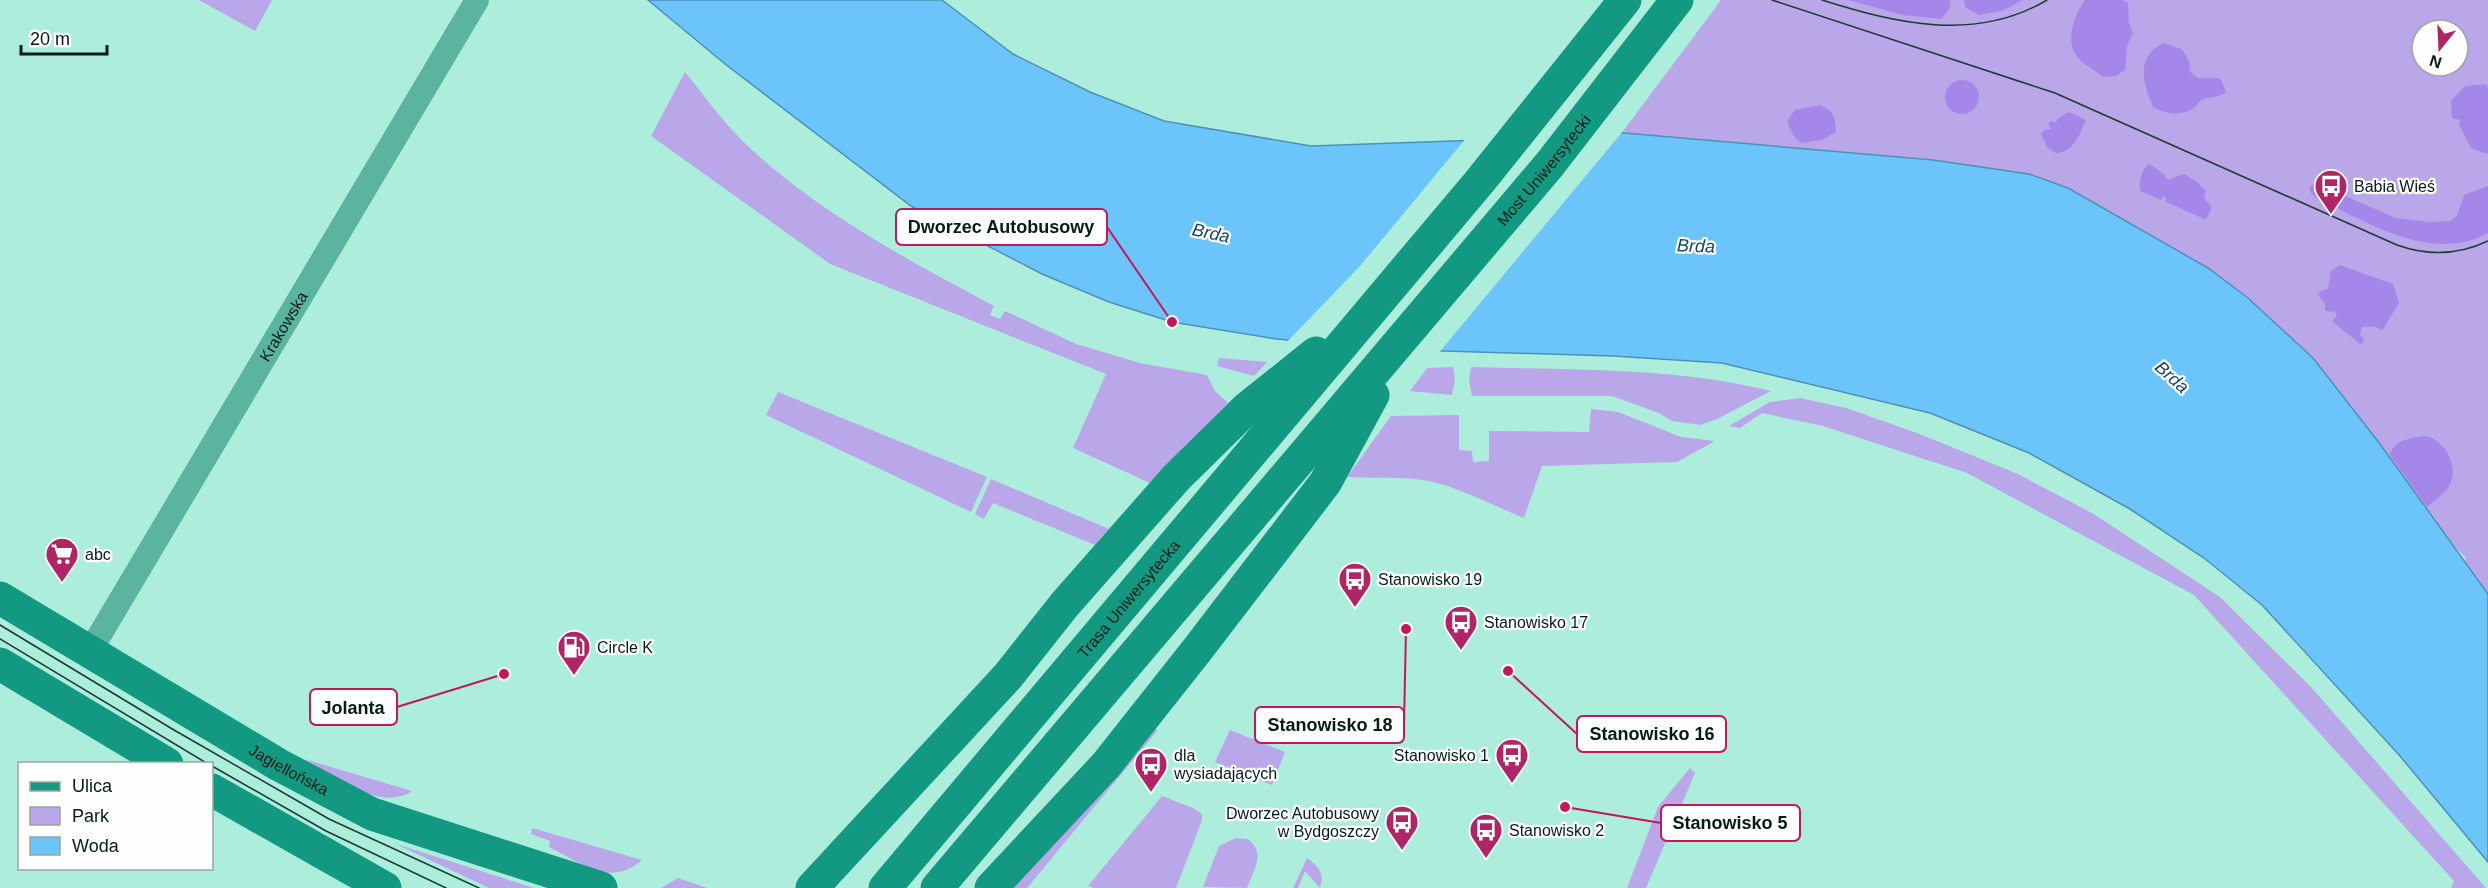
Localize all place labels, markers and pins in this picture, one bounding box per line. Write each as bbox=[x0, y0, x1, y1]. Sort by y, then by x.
bus stop icon: Babia Wieś bbox=[2313, 168, 2349, 215]
place label: Babia Wieś bbox=[2354, 178, 2435, 195]
callout: Dworzec Autobusowy bbox=[896, 209, 1107, 245]
supermarket icon: abc bbox=[44, 536, 80, 583]
place label: abc bbox=[85, 546, 111, 563]
bus stop icon: Stanowisko 19 bbox=[1337, 561, 1373, 608]
place label: Stanowisko 19 bbox=[1378, 571, 1482, 588]
bus stop icon: Stanowisko 17 bbox=[1443, 604, 1479, 651]
place label: Stanowisko 17 bbox=[1484, 614, 1588, 631]
fuel station icon: Circle K bbox=[556, 629, 592, 676]
place label: Circle K bbox=[597, 639, 653, 656]
callout: Jolanta bbox=[310, 689, 397, 725]
callout: Stanowisko 18 bbox=[1255, 707, 1404, 743]
callout: Stanowisko 16 bbox=[1577, 716, 1726, 752]
bus stop icon: Stanowisko 1 bbox=[1494, 737, 1530, 784]
bus stop icon: dla wysiadających bbox=[1133, 746, 1169, 793]
place label: dla wysiadających bbox=[1173, 747, 1277, 782]
place label: Stanowisko 1 bbox=[1394, 747, 1489, 764]
bus stop icon: Dworzec Autobusowy w Bydgoszczy bbox=[1384, 804, 1420, 851]
place label: Dworzec Autobusowy w Bydgoszczy bbox=[1226, 805, 1379, 840]
callout: Stanowisko 5 bbox=[1661, 805, 1800, 841]
bus stop icon: Stanowisko 2 bbox=[1468, 812, 1504, 859]
place label: Stanowisko 2 bbox=[1509, 822, 1604, 839]

